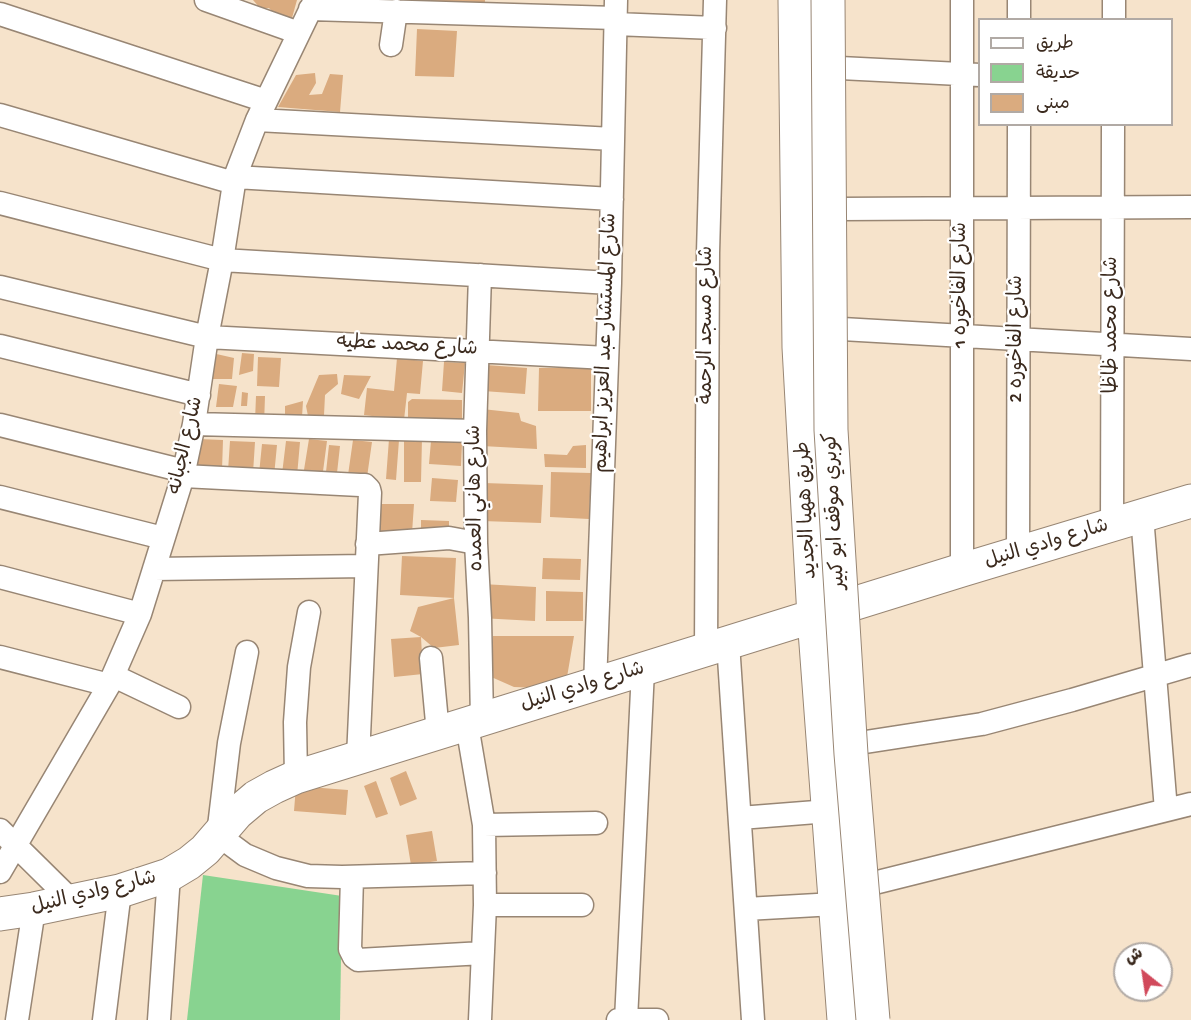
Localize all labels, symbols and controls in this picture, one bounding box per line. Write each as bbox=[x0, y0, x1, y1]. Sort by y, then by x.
legend bbox=[978, 18, 1173, 126]
text: طريق bbox=[1036, 34, 1074, 55]
text: حديقة bbox=[1036, 64, 1080, 85]
text: مبنى bbox=[1036, 94, 1070, 115]
street label: شارع المستشار عبد العزيز ابراهيم bbox=[590, 213, 624, 473]
street label: شارع الفاخوره 1 bbox=[950, 222, 974, 348]
street label: شارع مسجد الرحمة bbox=[696, 246, 720, 404]
street label: شارع محمد ظاظا bbox=[1101, 256, 1125, 394]
street label: شارع الفاخوره 2 bbox=[1006, 275, 1030, 403]
street label: شارع محمد عطيه bbox=[336, 331, 478, 363]
street label: شارع الجبانه bbox=[164, 395, 210, 497]
street label: شارع هاني العمده bbox=[464, 425, 490, 571]
street label: كوبري موقف ابو كبير bbox=[820, 432, 852, 590]
street label: طريق ههيا الجديد bbox=[792, 441, 824, 579]
street label: شارع وادي النيل bbox=[982, 515, 1112, 575]
street label: شارع وادي النيل bbox=[518, 658, 648, 718]
street label: شارع وادي النيل bbox=[29, 867, 159, 921]
north arrow bbox=[1113, 942, 1173, 1002]
text: ش bbox=[1122, 945, 1147, 970]

